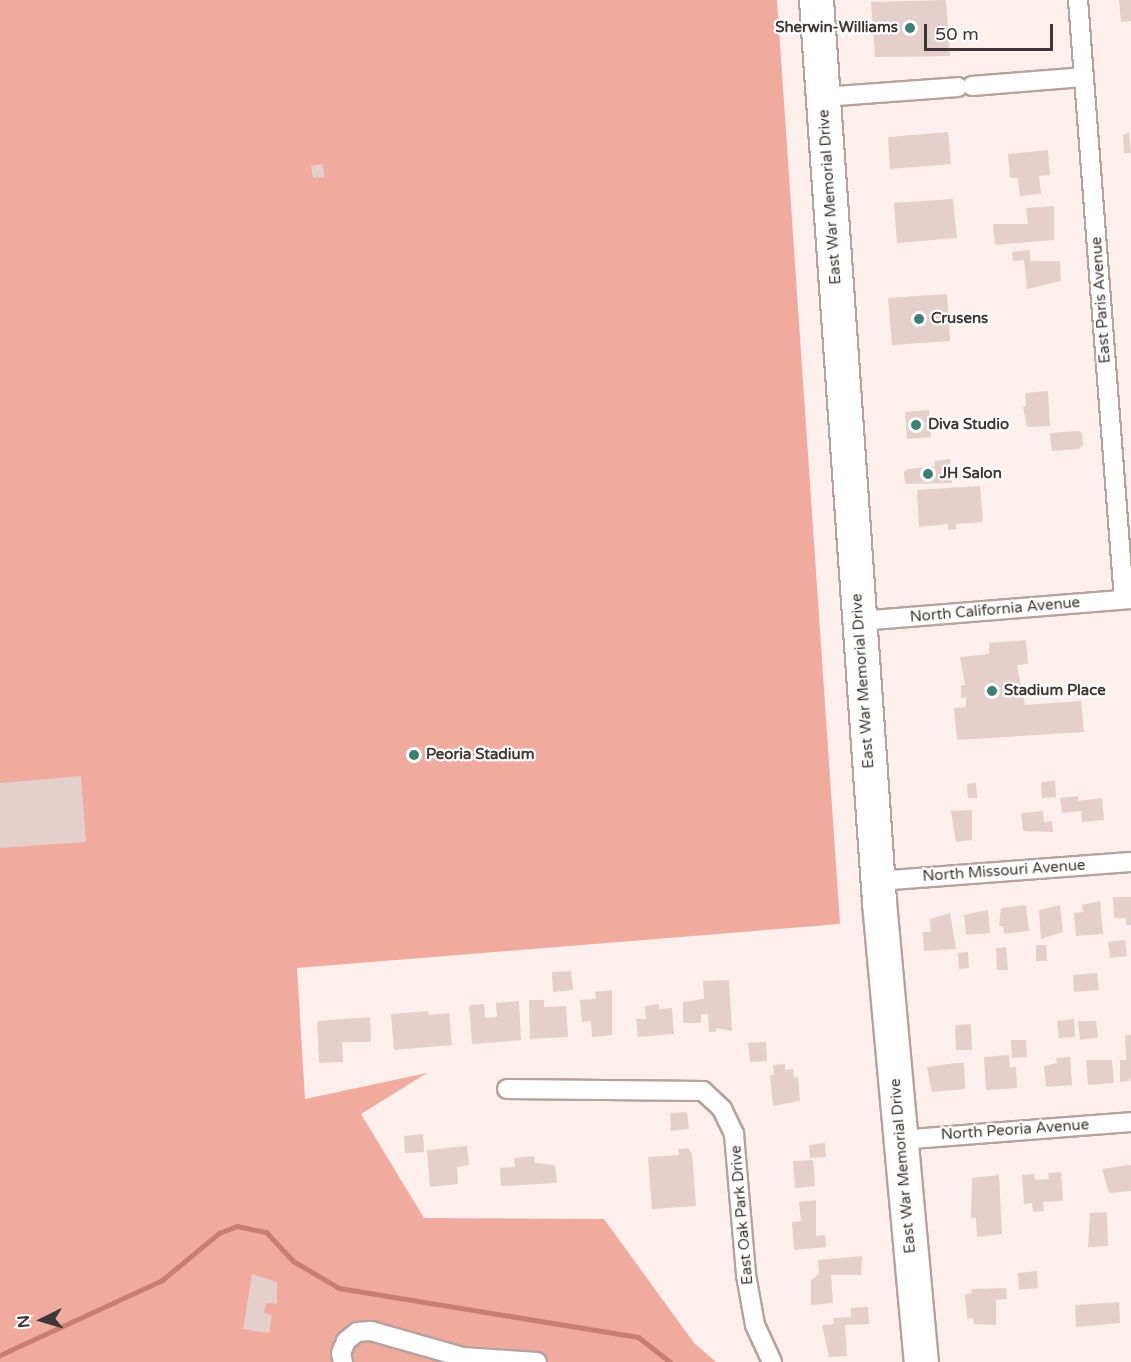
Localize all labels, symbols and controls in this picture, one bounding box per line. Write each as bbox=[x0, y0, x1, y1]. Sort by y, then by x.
scale bar bbox=[927, 12, 1056, 50]
place label: Sherwin-Williams bbox=[775, 19, 898, 37]
marker: Sherwin-Williams bbox=[903, 21, 917, 35]
text: 50 m bbox=[935, 23, 979, 45]
street label: East War Memorial Drive bbox=[815, 109, 845, 285]
street label: East Paris Avenue bbox=[1088, 236, 1114, 364]
place label: Crusens bbox=[931, 310, 988, 328]
marker: Crusens bbox=[912, 312, 926, 326]
place label: Diva Studio bbox=[928, 416, 1009, 434]
marker: Diva Studio bbox=[909, 418, 923, 432]
place label: JH Salon bbox=[940, 465, 1002, 483]
marker: JH Salon bbox=[921, 467, 935, 481]
street label: East War Memorial Drive bbox=[848, 593, 878, 769]
street label: North California Avenue bbox=[909, 594, 1081, 626]
place label: Stadium Place bbox=[1004, 682, 1106, 700]
marker: Stadium Place bbox=[985, 684, 999, 698]
place label: Peoria Stadium bbox=[426, 746, 534, 764]
marker: Peoria Stadium bbox=[407, 748, 421, 762]
street label: North Missouri Avenue bbox=[922, 856, 1086, 886]
street label: East War Memorial Drive bbox=[886, 1078, 920, 1254]
street label: North Peoria Avenue bbox=[940, 1116, 1090, 1144]
street label: East Oak Park Drive bbox=[727, 1144, 757, 1286]
north arrow bbox=[12, 1290, 72, 1350]
text: N bbox=[14, 1314, 35, 1329]

